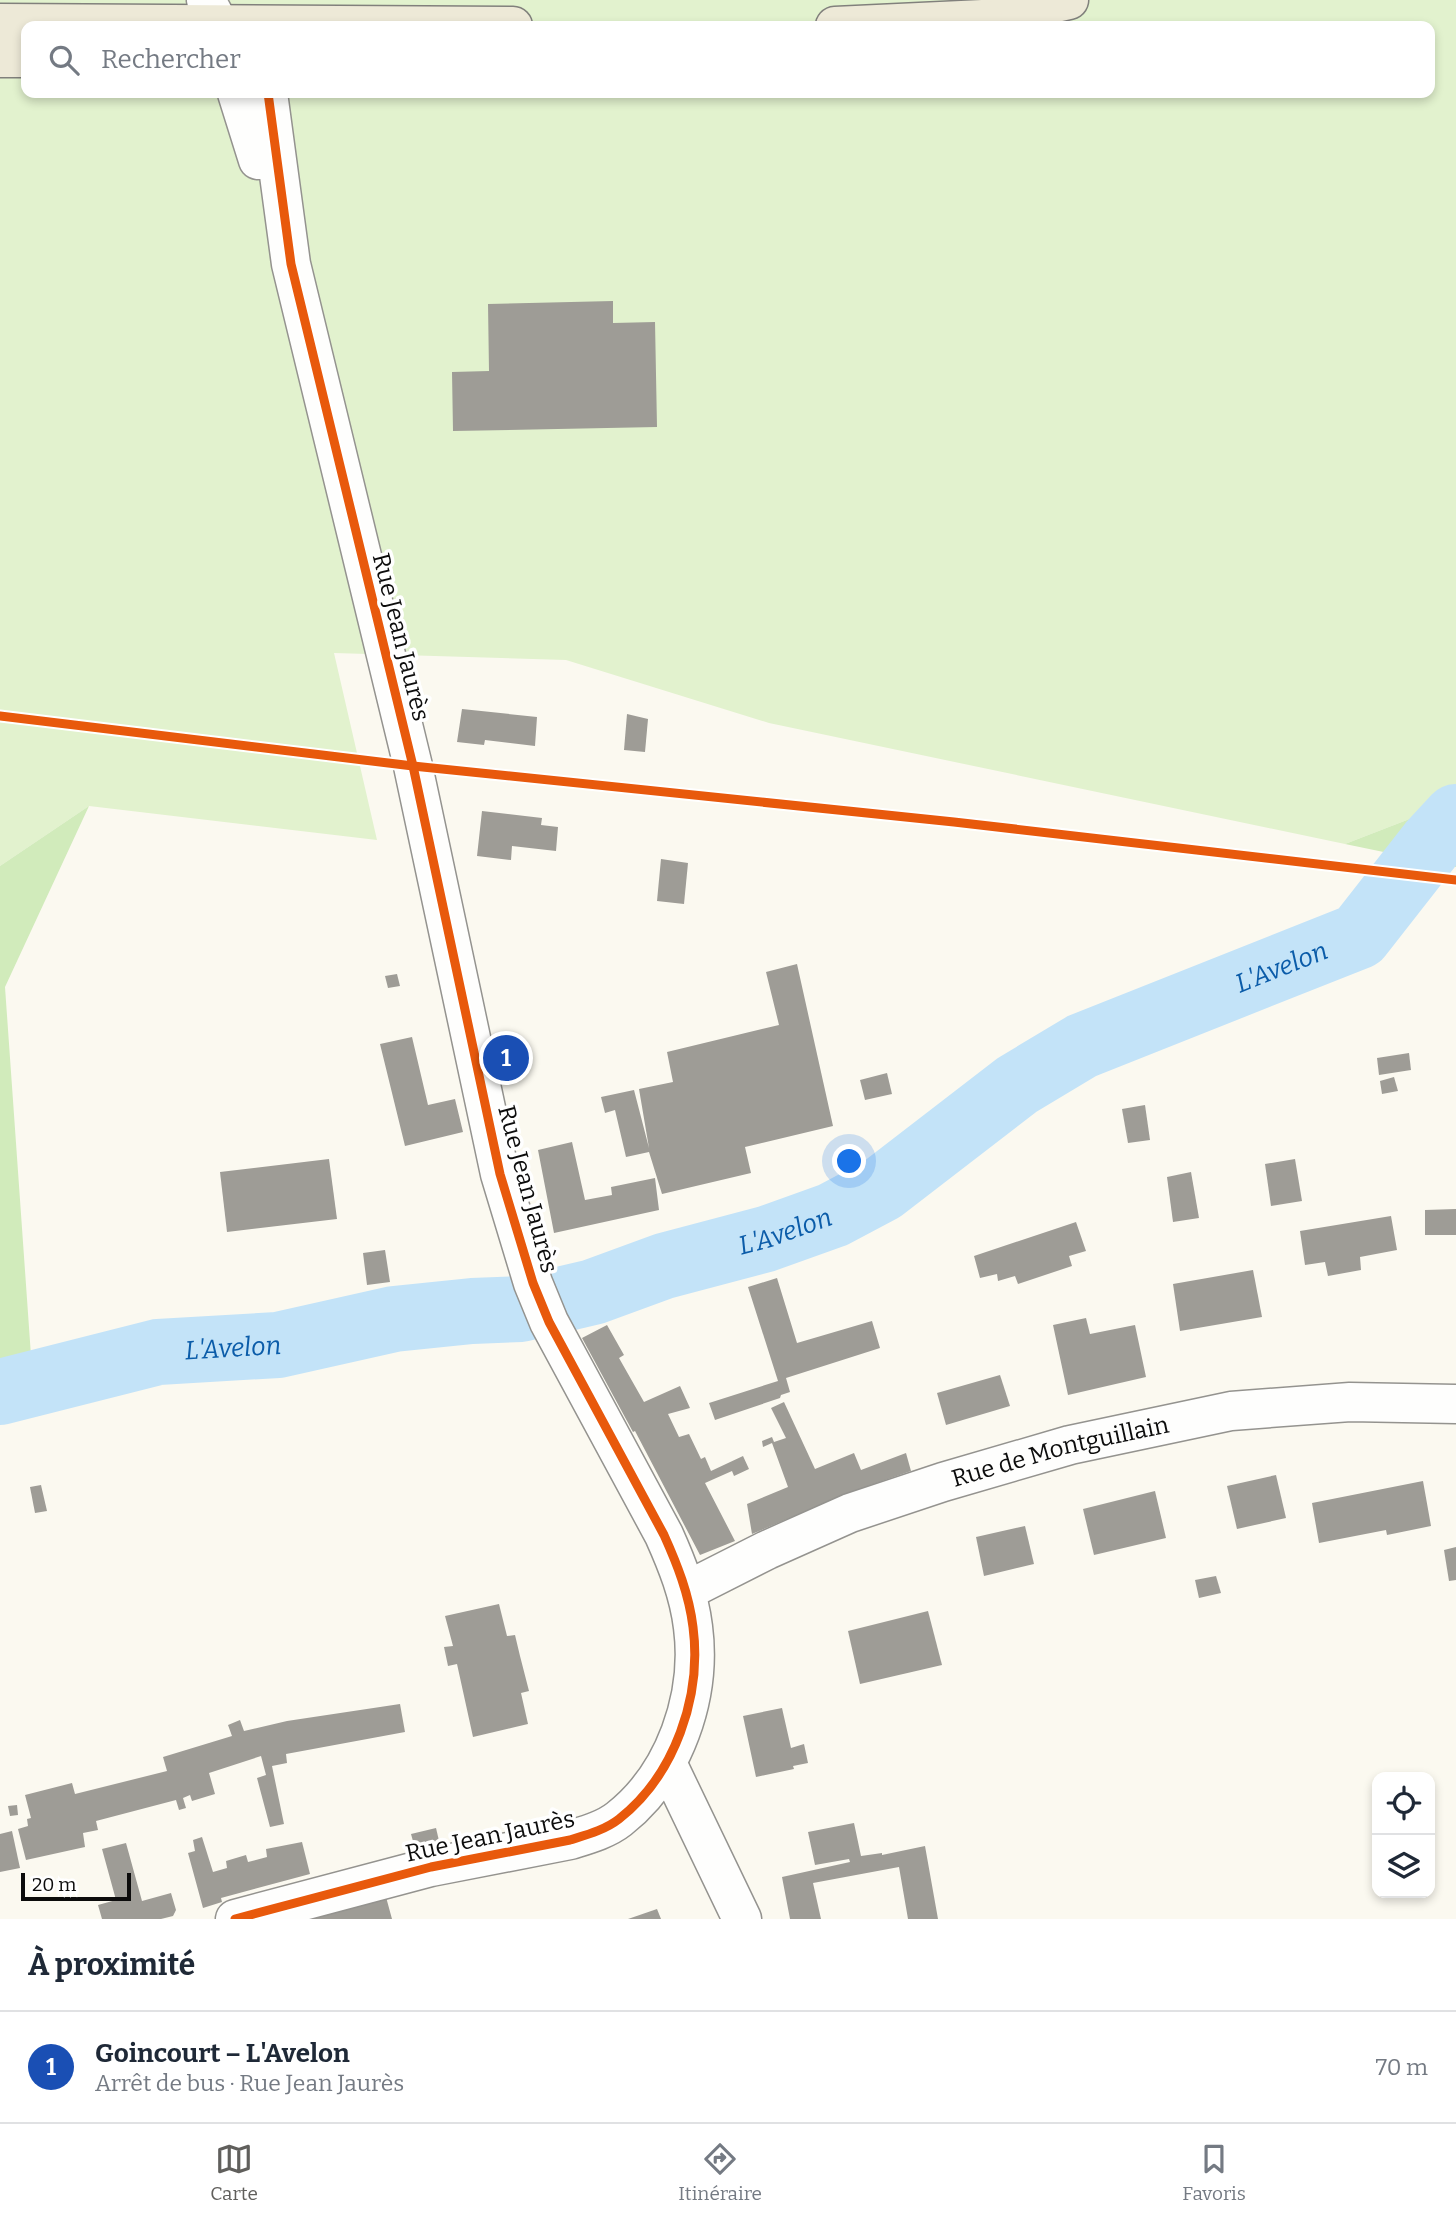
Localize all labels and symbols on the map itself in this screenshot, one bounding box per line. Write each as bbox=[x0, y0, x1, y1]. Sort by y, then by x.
street label: Rue Jean Jaurès bbox=[367, 550, 435, 724]
water label: L'Avelon bbox=[1231, 935, 1332, 999]
pin: 1 bbox=[483, 1032, 529, 1084]
street label: Rue Jean Jaurès bbox=[492, 1102, 564, 1276]
your location bbox=[832, 1144, 866, 1178]
water label: L'Avelon bbox=[735, 1201, 836, 1261]
water label: L'Avelon bbox=[184, 1329, 282, 1366]
street label: Rue de Montguillain bbox=[948, 1410, 1171, 1493]
street label: Rue Jean Jaurès bbox=[403, 1804, 577, 1868]
scale bar bbox=[21, 1870, 131, 1902]

